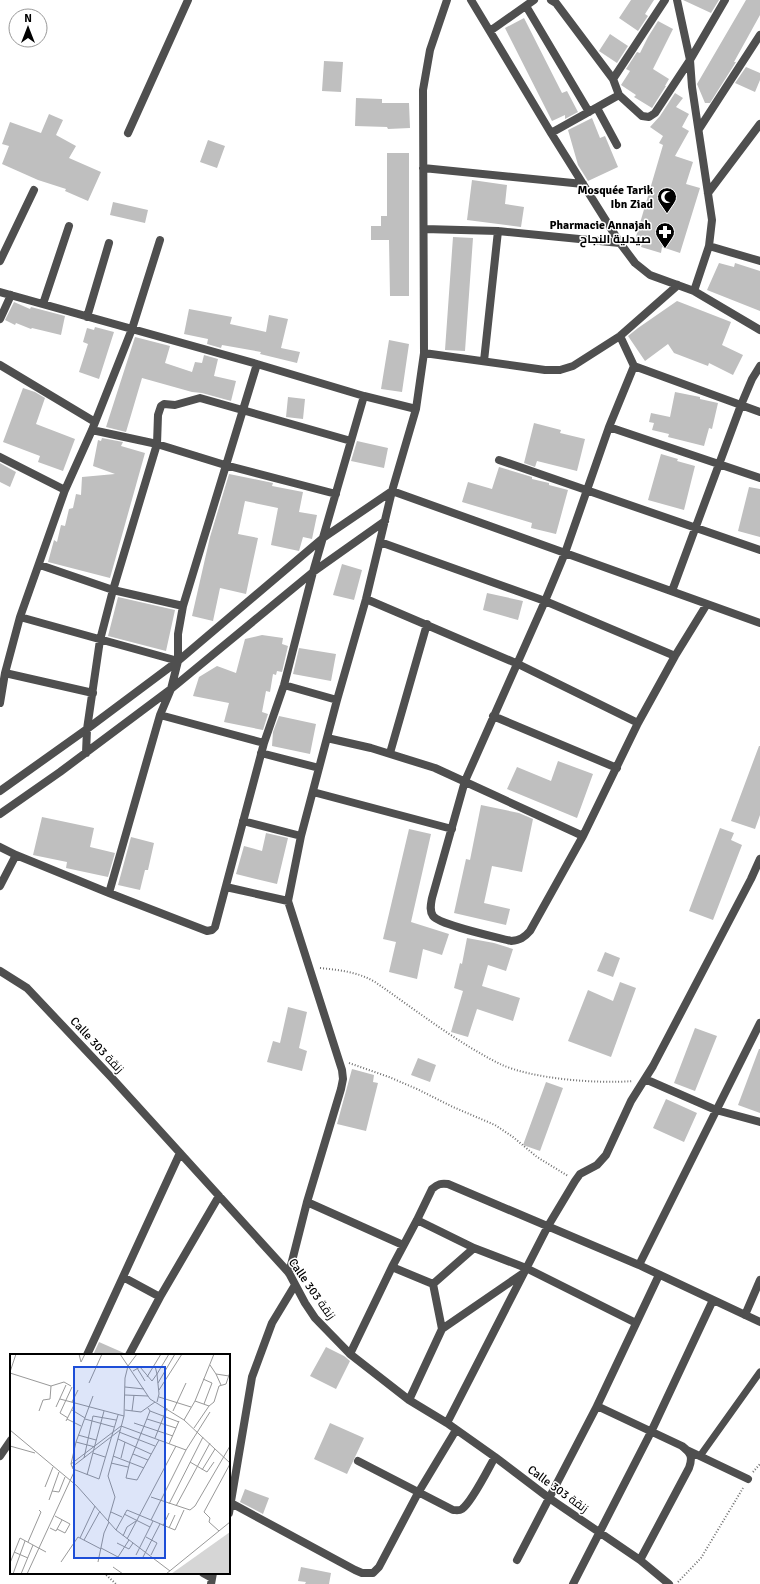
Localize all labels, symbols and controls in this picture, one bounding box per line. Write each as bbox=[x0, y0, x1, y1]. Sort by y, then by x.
north arrow bbox=[8, 8, 48, 48]
text: N bbox=[24, 12, 32, 25]
place label: Mosquée Tarik Ibn Ziad bbox=[578, 183, 654, 212]
mosque icon: Mosquée Tarik Ibn Ziad bbox=[656, 186, 678, 214]
place label: Pharmacie Annajah صيدلية النجاح bbox=[549, 218, 651, 248]
pharmacy icon: Pharmacie Annajah صيدلية النجاح bbox=[654, 221, 676, 249]
street label: Calle 303 زنقة bbox=[67, 1014, 127, 1077]
street label: Calle 303 زنقة bbox=[285, 1256, 338, 1323]
inset map bbox=[10, 1354, 230, 1574]
street label: Calle 303 زنقة bbox=[524, 1462, 591, 1517]

